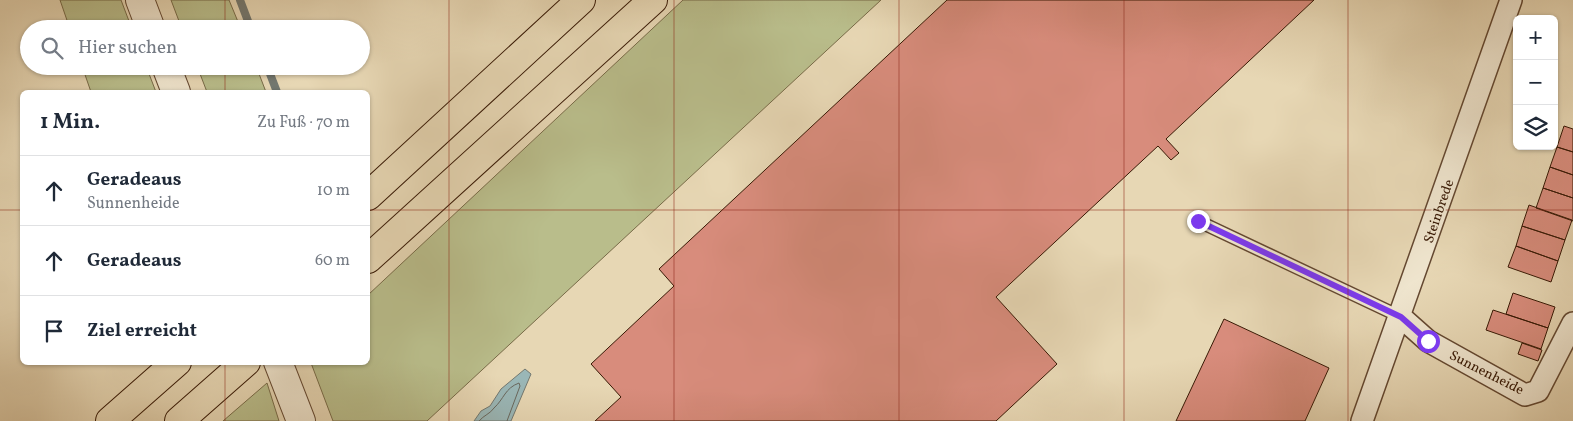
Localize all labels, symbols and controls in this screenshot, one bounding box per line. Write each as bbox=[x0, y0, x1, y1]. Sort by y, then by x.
map controls bbox=[1513, 15, 1558, 150]
button: + bbox=[1513, 15, 1558, 60]
search box bbox=[20, 20, 370, 75]
icon: search bbox=[38, 34, 66, 62]
text: Hier suchen bbox=[78, 35, 177, 61]
button: − bbox=[1513, 60, 1558, 105]
button: layers bbox=[1513, 105, 1558, 150]
text: 1 Min. bbox=[40, 108, 100, 137]
text: Zu Fuß · 70 m bbox=[257, 112, 350, 134]
text: Geradeaus bbox=[87, 167, 182, 193]
icon: ahead bbox=[40, 177, 68, 205]
street label: Steinbrede bbox=[1420, 177, 1459, 246]
text: 10 m bbox=[317, 180, 350, 202]
text: Sunnenheide bbox=[87, 193, 180, 215]
route end bbox=[1187, 210, 1210, 233]
icon: ahead bbox=[40, 247, 68, 275]
text: Geradeaus bbox=[87, 248, 182, 274]
text: 60 m bbox=[315, 250, 350, 272]
icon: arrive bbox=[40, 317, 68, 345]
text: Ziel erreicht bbox=[87, 318, 197, 344]
route start bbox=[1417, 330, 1440, 353]
street label: Sunnenheide bbox=[1446, 346, 1527, 400]

